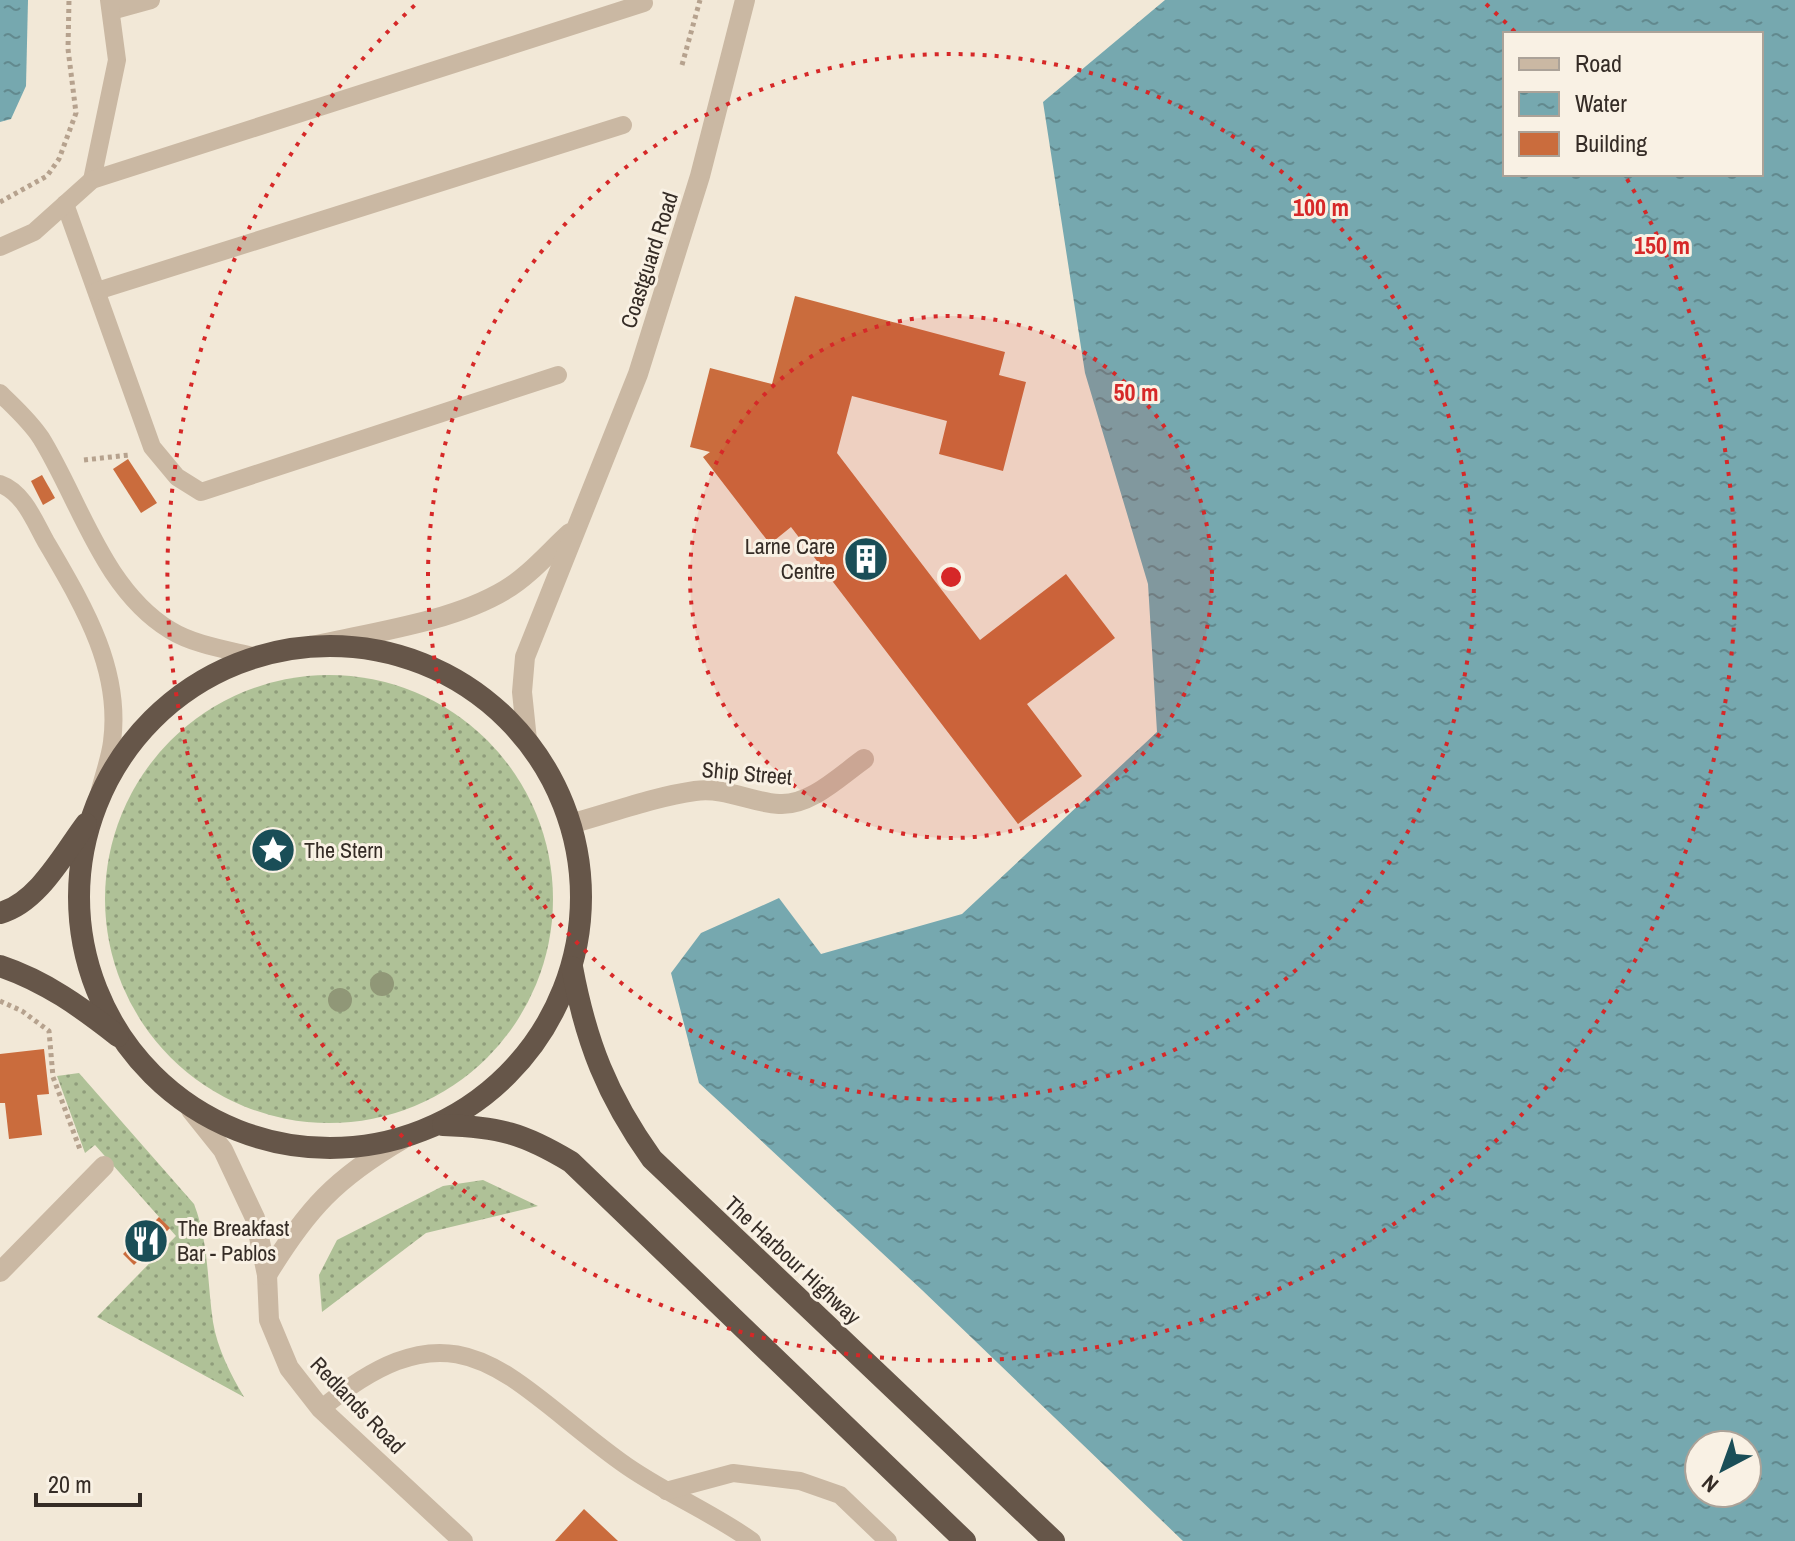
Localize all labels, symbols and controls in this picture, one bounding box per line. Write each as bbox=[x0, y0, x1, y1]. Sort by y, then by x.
legend bbox=[1503, 32, 1763, 176]
text: Road bbox=[1575, 47, 1622, 79]
text: Water bbox=[1575, 87, 1627, 119]
text: Building bbox=[1575, 127, 1647, 159]
street label: Coastguard Road bbox=[613, 188, 685, 332]
text: 100 m bbox=[1293, 191, 1349, 223]
text: 150 m bbox=[1634, 229, 1690, 261]
text: 50 m bbox=[1114, 376, 1158, 408]
place label: Larne Care Centre bbox=[745, 531, 835, 586]
building icon: Larne Care Centre bbox=[842, 535, 890, 583]
centre of rings bbox=[937, 563, 965, 591]
street label: Ship Street bbox=[701, 754, 793, 792]
place icon: The Stern bbox=[249, 826, 297, 874]
place label: The Stern bbox=[304, 835, 383, 865]
street label: The Harbour Highway bbox=[718, 1189, 868, 1331]
place label: The Breakfast Bar - Pablos bbox=[177, 1213, 289, 1268]
restaurant icon: The Breakfast Bar - Pablos bbox=[122, 1217, 170, 1265]
street label: Redlands Road bbox=[304, 1350, 412, 1460]
north arrow bbox=[1683, 1429, 1763, 1509]
scale bar bbox=[36, 1457, 140, 1507]
text: 20 m bbox=[48, 1468, 92, 1500]
text: N bbox=[1695, 1468, 1725, 1500]

